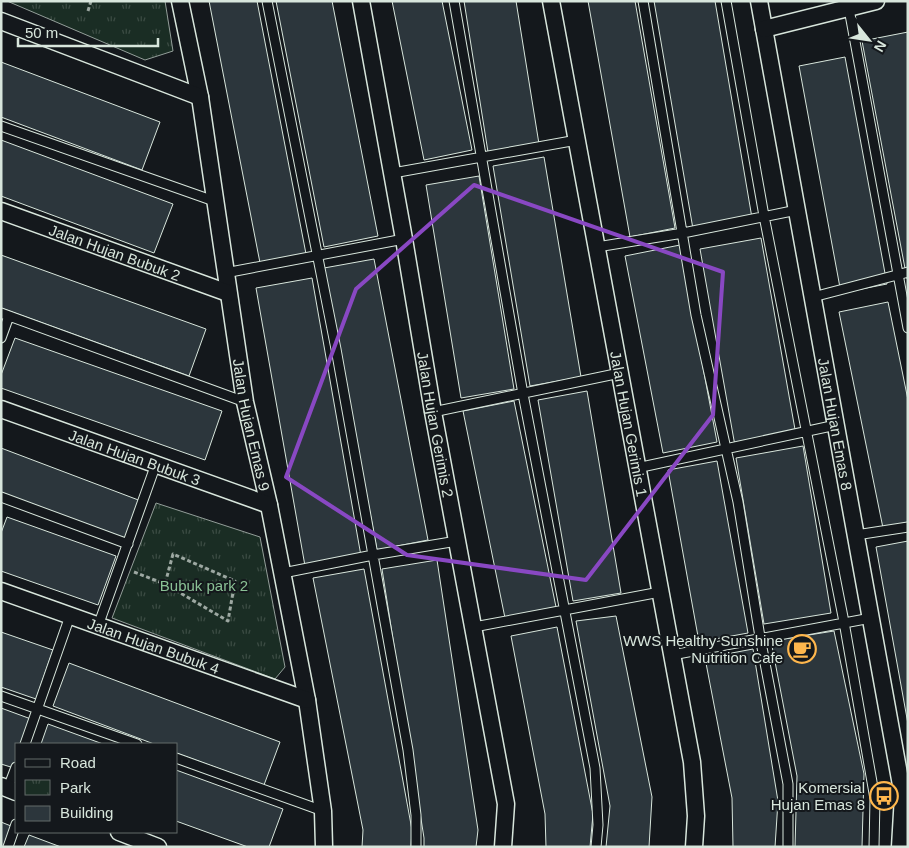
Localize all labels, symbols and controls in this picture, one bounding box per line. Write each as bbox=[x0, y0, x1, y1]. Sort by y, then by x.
scale bar bbox=[18, 15, 158, 47]
north arrow bbox=[844, 15, 894, 65]
text: 50 m bbox=[25, 24, 58, 41]
text: N bbox=[871, 38, 890, 55]
street label: Jalan Hujan Bubuk 2 bbox=[47, 221, 183, 284]
street label: Jalan Hujan Gerimis 2 bbox=[415, 350, 457, 499]
street label: Jalan Hujan Gerimis 1 bbox=[608, 350, 651, 498]
street label: Jalan Hujan Emas 8 bbox=[815, 357, 856, 492]
street label: Jalan Hujan Emas 9 bbox=[230, 358, 274, 492]
street label: Jalan Hujan Bubuk 3 bbox=[67, 426, 203, 488]
park label: Bubuk park 2 bbox=[160, 577, 248, 594]
street label: Jalan Hujan Bubuk 4 bbox=[86, 614, 222, 677]
place label: WWS Healthy Sunshine Nutrition Cafe bbox=[623, 632, 783, 666]
cafe icon: WWS Healthy Sunshine Nutrition Cafe bbox=[787, 634, 817, 664]
legend bbox=[15, 743, 178, 833]
text: Road bbox=[60, 754, 96, 771]
text: Park bbox=[60, 779, 91, 796]
place label: Komersial Hujan Emas 8 bbox=[771, 779, 865, 813]
bus stop icon: Komersial Hujan Emas 8 bbox=[869, 781, 899, 811]
text: Building bbox=[60, 804, 113, 821]

